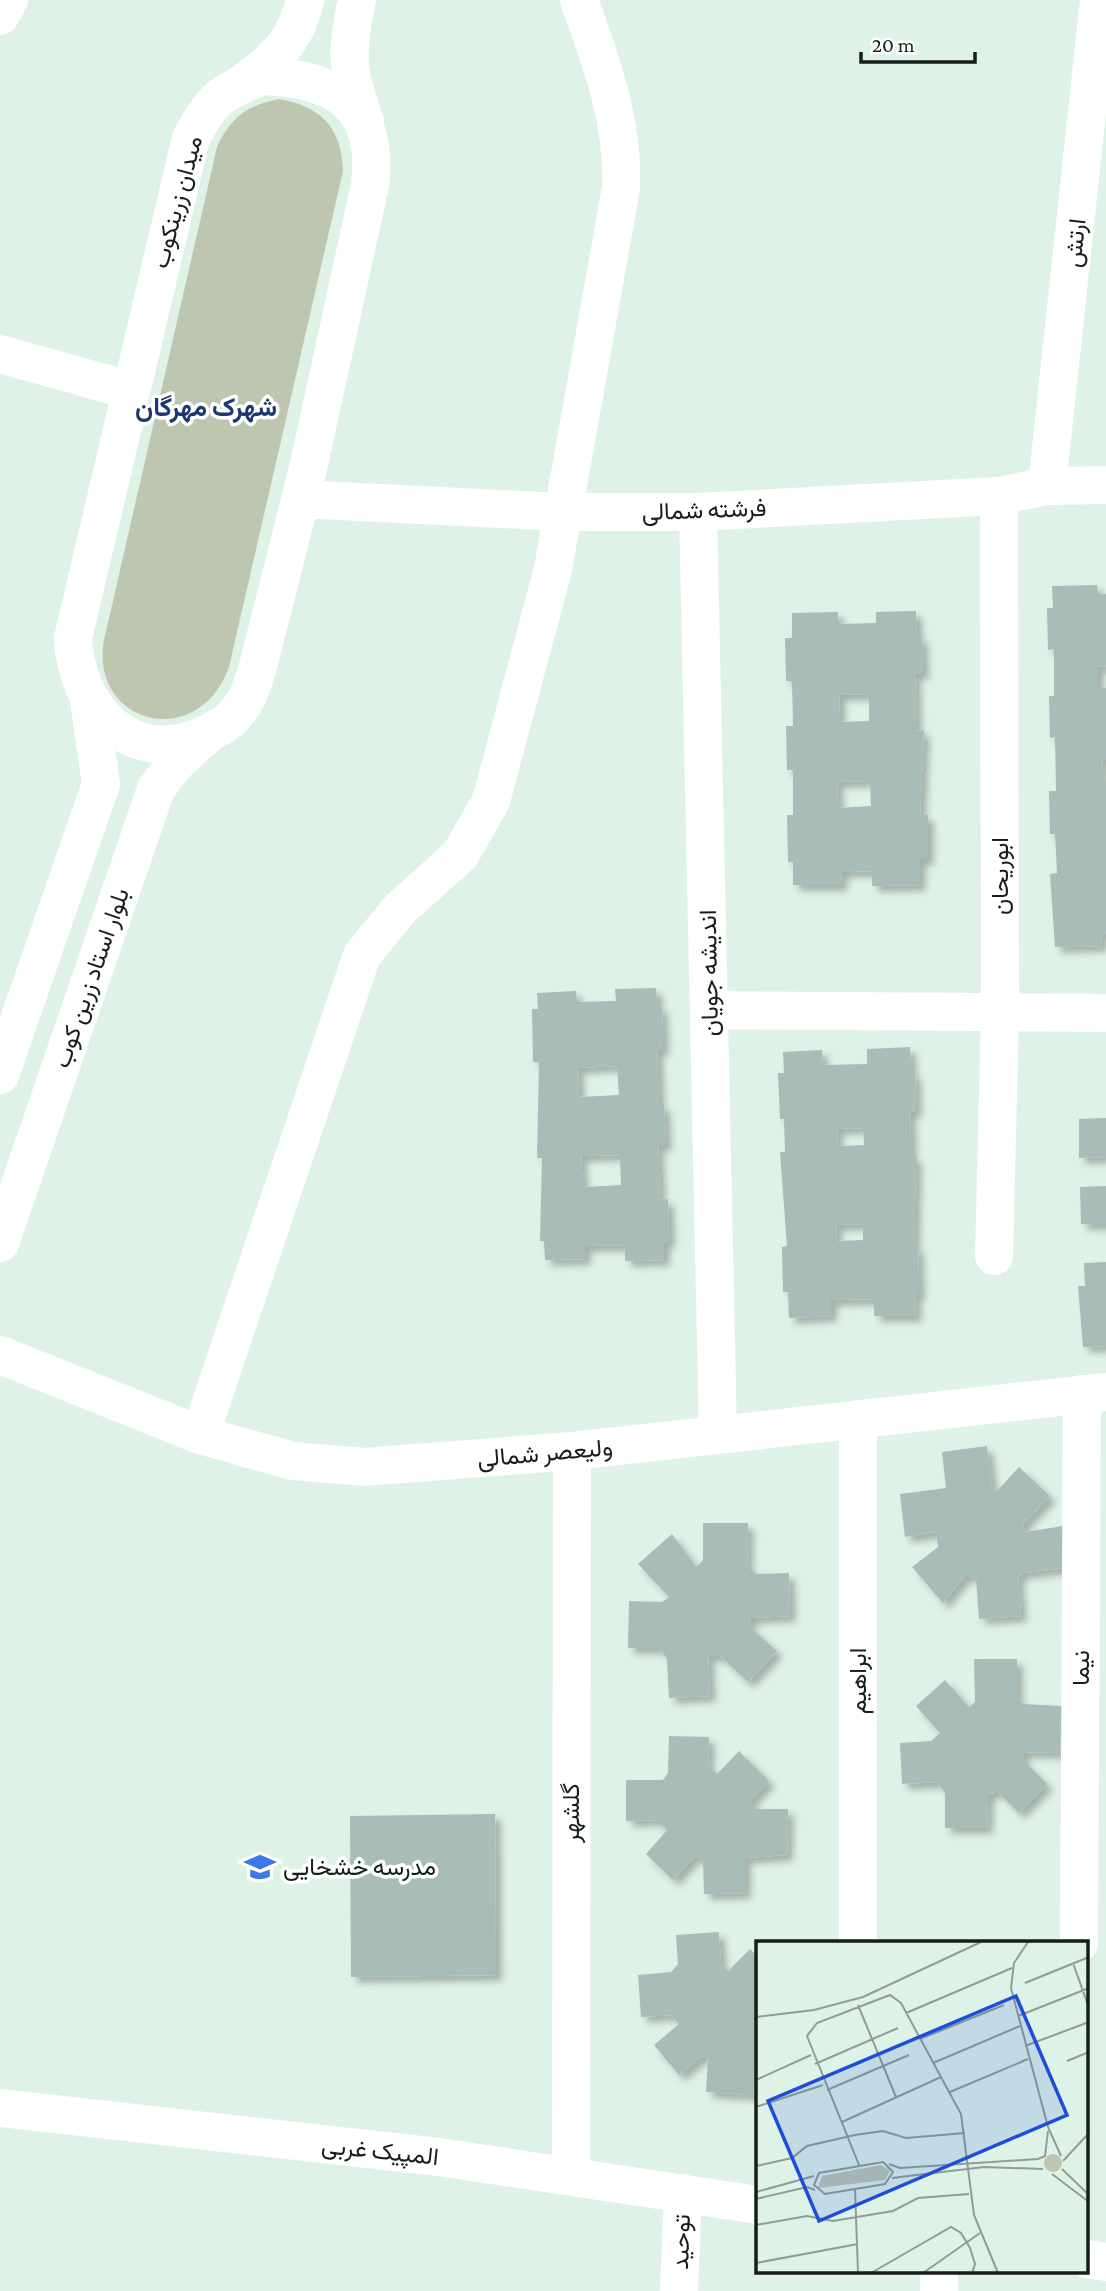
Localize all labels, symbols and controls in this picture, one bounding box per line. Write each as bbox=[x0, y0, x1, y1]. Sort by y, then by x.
scale bar bbox=[861, 21, 975, 65]
text: 20 m bbox=[872, 33, 915, 57]
street label: میدان زرینکوب bbox=[146, 133, 209, 272]
street label: ارتش bbox=[1059, 217, 1092, 269]
district label: شهرک مهرگان bbox=[135, 393, 277, 423]
street label: فرشته شمالی bbox=[641, 494, 767, 527]
street label: ابوریحان bbox=[986, 837, 1015, 915]
street label: بلوار استاد زرین کوب bbox=[47, 885, 136, 1072]
street label: اندیشه جویان bbox=[694, 909, 725, 1037]
street label: ولیعصر شمالی bbox=[476, 1433, 614, 1474]
street label: ابراهیم bbox=[844, 1648, 874, 1714]
street label: نیما bbox=[1067, 1650, 1095, 1686]
street label: گلشهر bbox=[557, 1783, 586, 1844]
school or university icon: مدرسه خشخایی bbox=[243, 1850, 277, 1884]
place label: مدرسه خشخایی bbox=[283, 1853, 436, 1882]
inset map bbox=[756, 1941, 1088, 2274]
street label: المپیک غربی bbox=[320, 2131, 440, 2173]
street label: توحید bbox=[666, 2214, 697, 2270]

